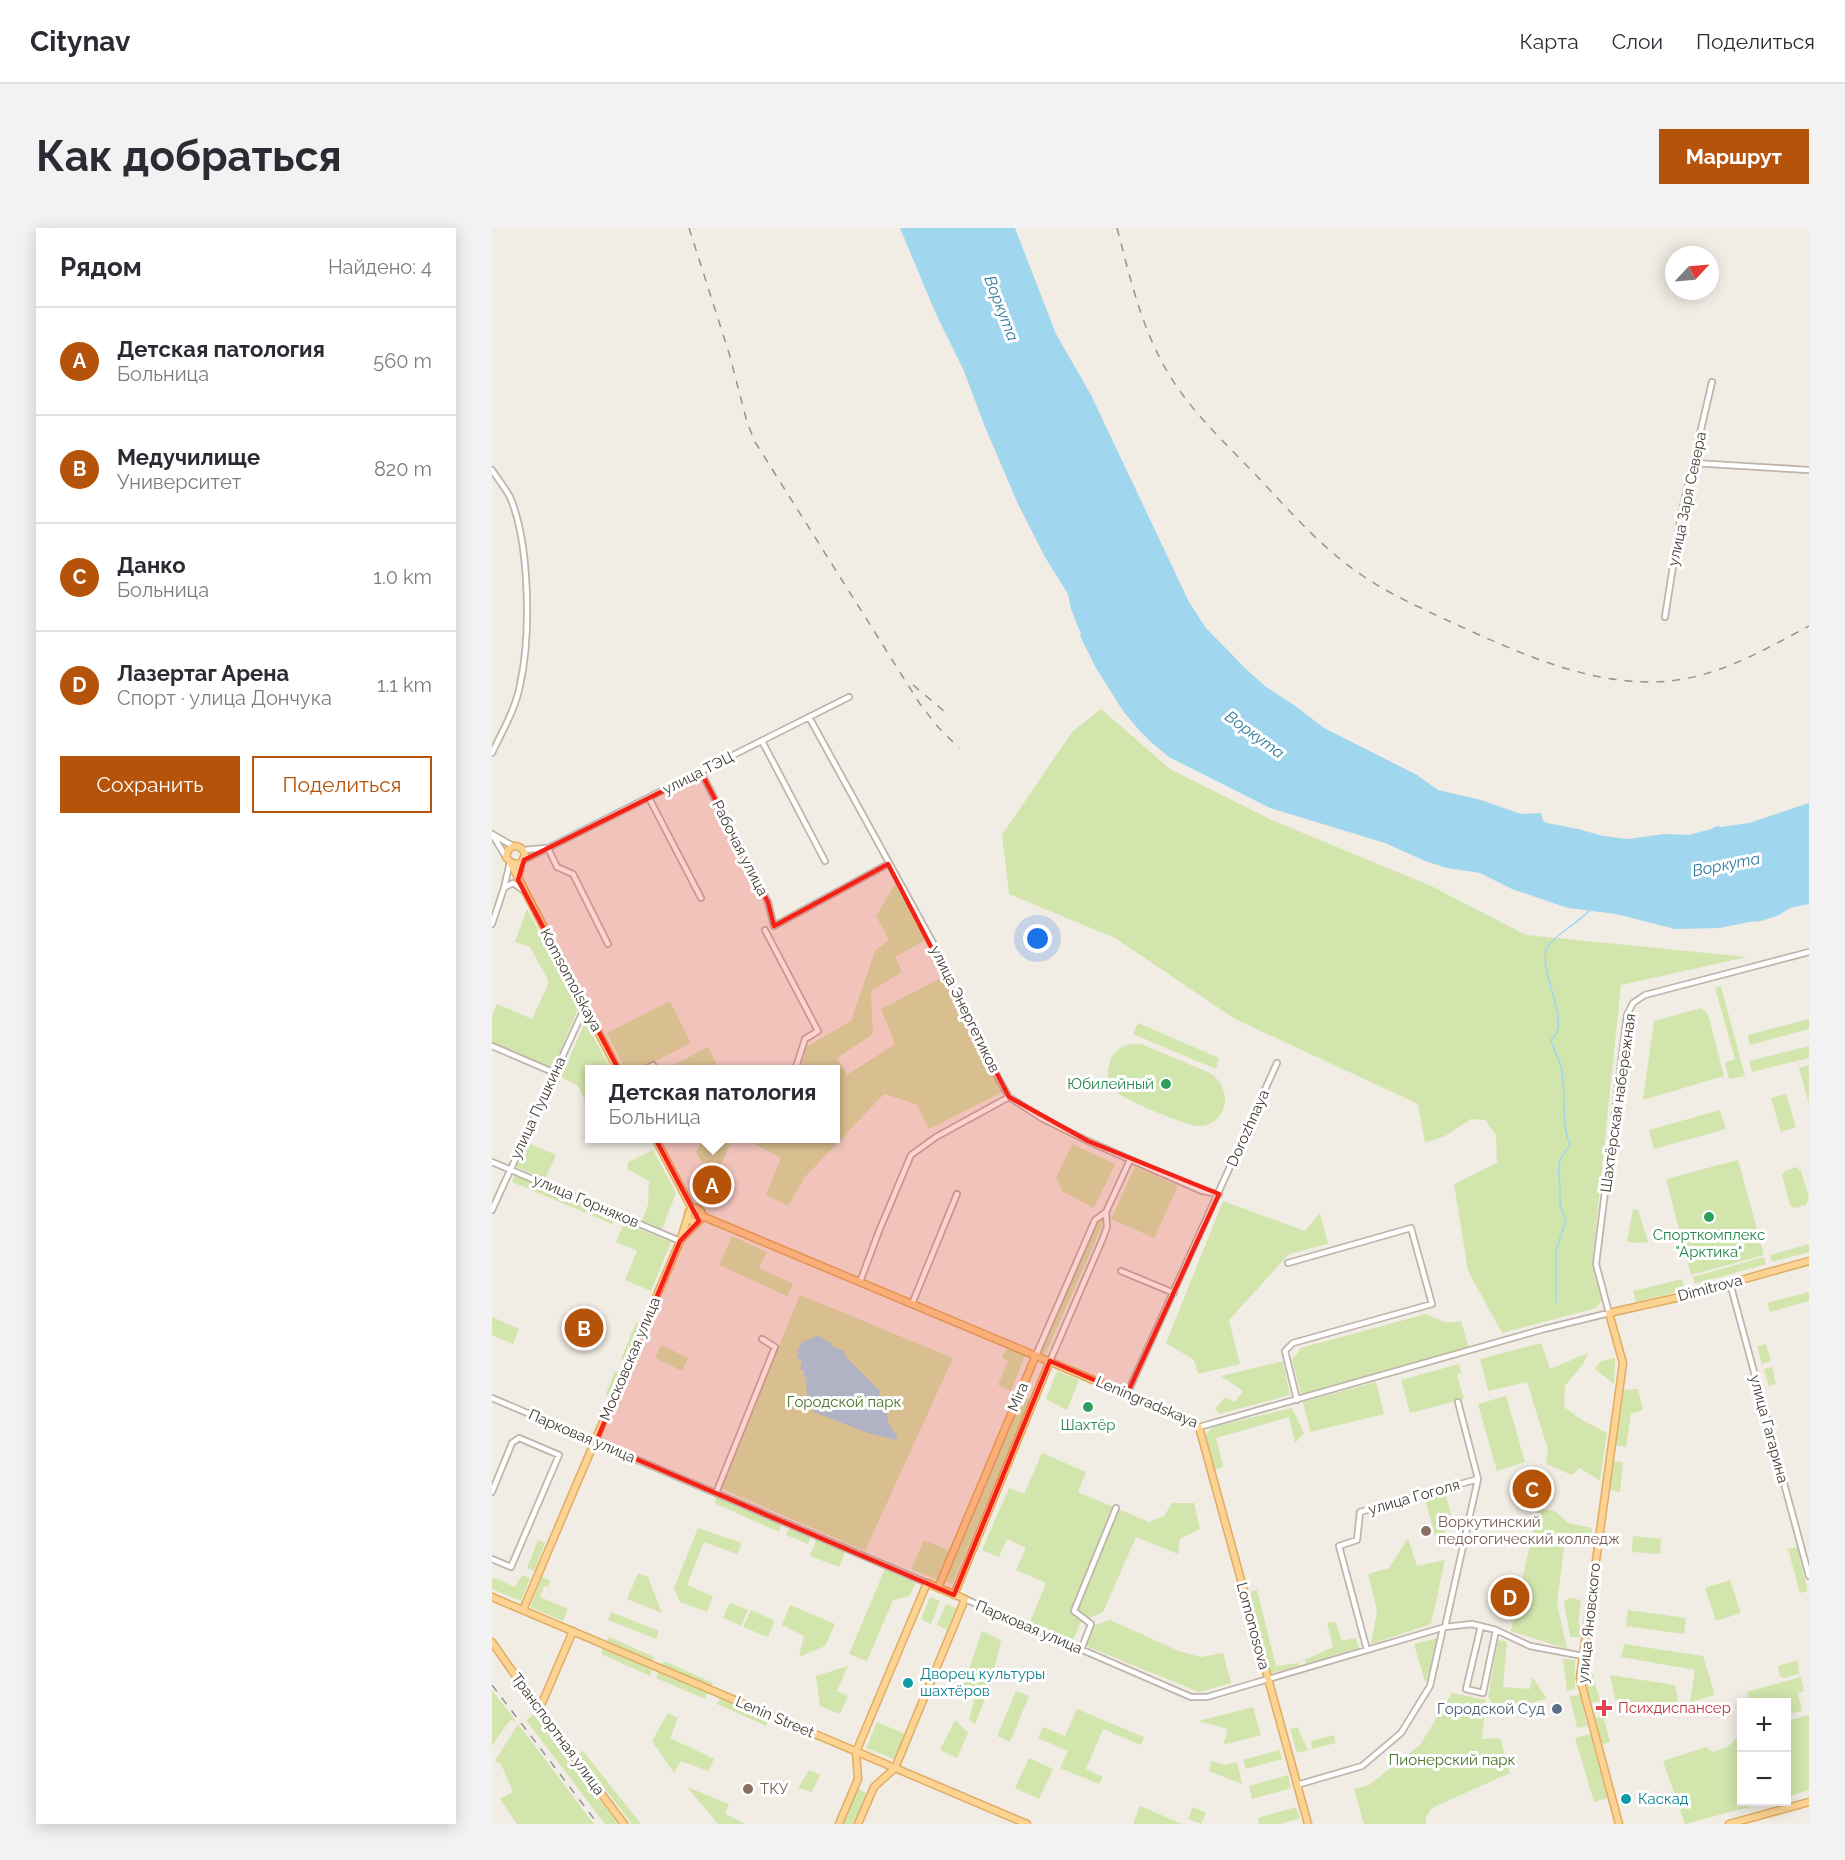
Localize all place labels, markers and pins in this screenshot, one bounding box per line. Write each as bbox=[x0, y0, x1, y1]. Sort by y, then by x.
place label: Юбилейный bbox=[1067, 1075, 1154, 1093]
marker: Юбилейный bbox=[1159, 1077, 1173, 1091]
pin: A bbox=[692, 1162, 732, 1208]
marker: Спорткомплекс "Арктика" bbox=[1702, 1210, 1716, 1224]
place label: Спорткомплекс "Арктика" bbox=[1653, 1226, 1765, 1261]
pin: B bbox=[564, 1306, 604, 1350]
marker: Шахтёр bbox=[1081, 1400, 1095, 1414]
place label: Шахтёр bbox=[1060, 1416, 1116, 1434]
pin: C bbox=[1512, 1466, 1552, 1512]
place label: Воркутинский педогогический колледж bbox=[1438, 1513, 1620, 1548]
marker: Воркутинский педогогический колледж bbox=[1419, 1524, 1433, 1538]
pin: D bbox=[1490, 1574, 1530, 1620]
place label: Дворец культуры шахтёров bbox=[920, 1665, 1045, 1700]
marker: Дворец культуры шахтёров bbox=[901, 1676, 915, 1690]
marker: Психдиспансер bbox=[1595, 1699, 1613, 1717]
place label: Психдиспансер bbox=[1618, 1699, 1731, 1717]
place label: Городской Суд bbox=[1437, 1700, 1545, 1718]
marker: Городской Суд bbox=[1550, 1702, 1564, 1716]
place label: ТКУ bbox=[760, 1780, 789, 1798]
marker: ТКУ bbox=[741, 1782, 755, 1796]
place label: Каскад bbox=[1638, 1790, 1689, 1808]
marker: Каскад bbox=[1619, 1792, 1633, 1806]

